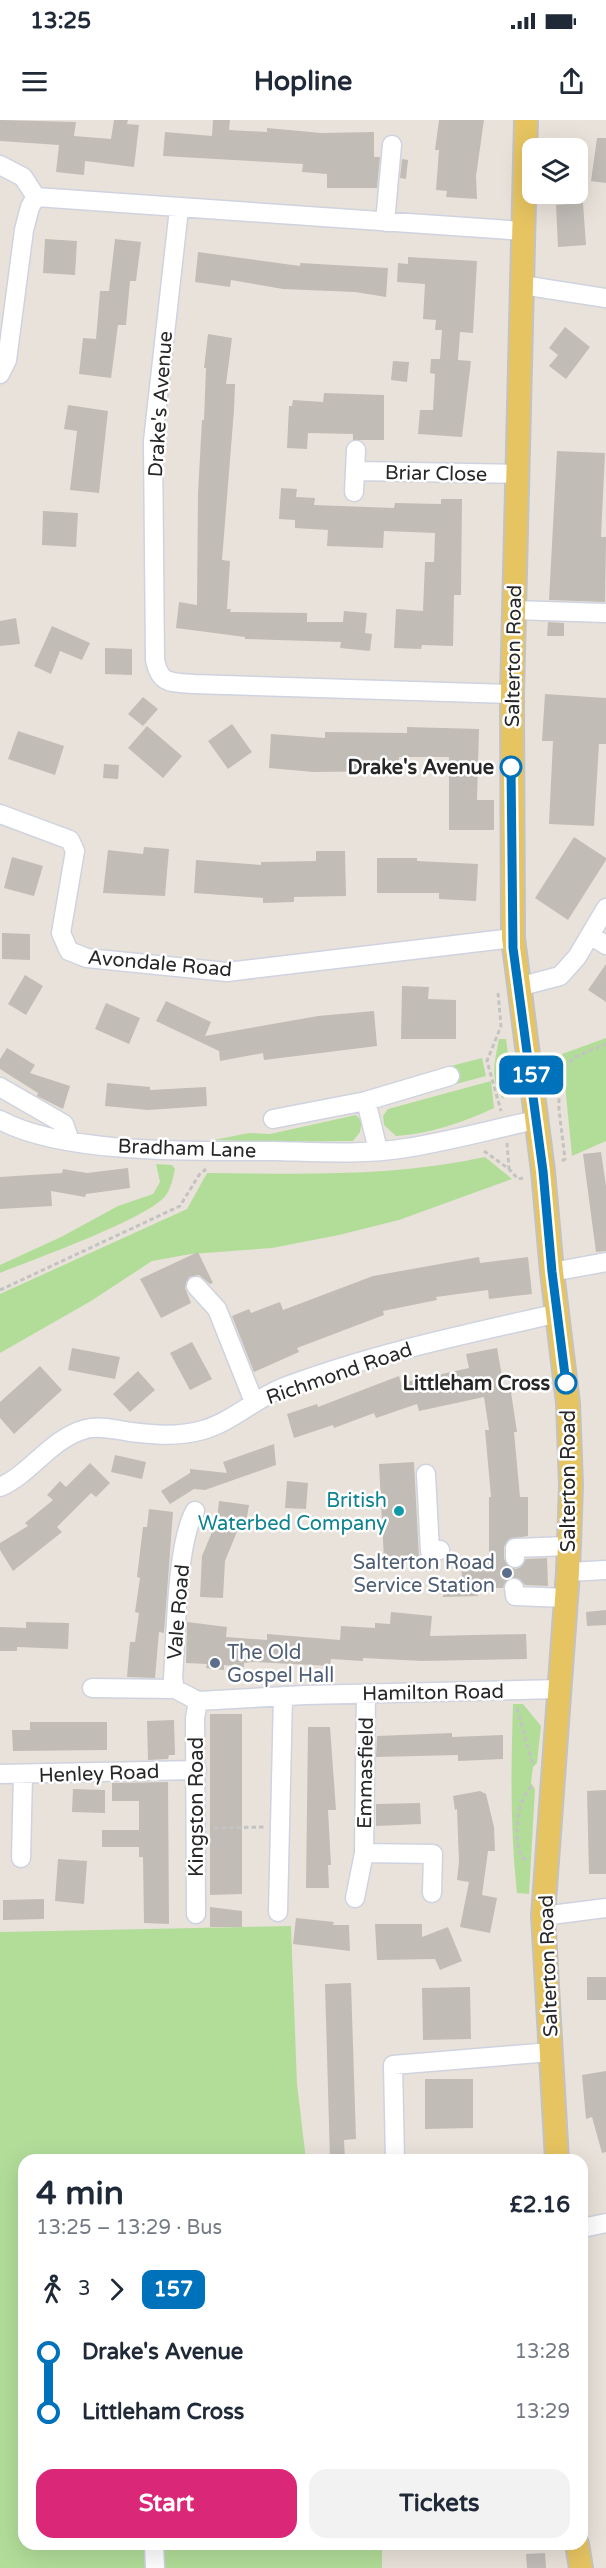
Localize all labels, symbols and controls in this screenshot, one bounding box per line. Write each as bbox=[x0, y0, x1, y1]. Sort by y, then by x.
text: 13:25 bbox=[30, 8, 91, 34]
icon: menu bbox=[18, 65, 51, 98]
text: Hopline bbox=[254, 65, 352, 98]
icon: share bbox=[555, 65, 588, 98]
map controls bbox=[522, 138, 588, 204]
button: layers bbox=[522, 138, 588, 204]
street label: Drake's Avenue bbox=[144, 330, 178, 478]
street label: Briar Close bbox=[385, 461, 487, 487]
street label: Salterton Road bbox=[501, 585, 527, 727]
place label: Drake's Avenue bbox=[347, 756, 494, 780]
marker: Drake's Avenue bbox=[500, 756, 522, 778]
street label: Avondale Road bbox=[87, 946, 233, 982]
line badge: 157 bbox=[496, 1056, 566, 1094]
text: 157 bbox=[511, 1063, 551, 1088]
street label: Bradham Lane bbox=[117, 1135, 257, 1163]
street label: Richmond Road bbox=[263, 1338, 415, 1410]
place label: Littleham Cross bbox=[402, 1372, 550, 1396]
marker: Littleham Cross bbox=[555, 1372, 577, 1394]
street label: Salterton Road bbox=[557, 1410, 581, 1552]
place label: British Waterbed Company bbox=[198, 1489, 387, 1536]
marker: British Waterbed Company bbox=[392, 1504, 406, 1518]
place label: Salterton Road Service Station bbox=[353, 1551, 495, 1598]
street label: Vale Road bbox=[163, 1563, 195, 1661]
marker: Salterton Road Service Station bbox=[500, 1566, 514, 1580]
place label: The Old Gospel Hall bbox=[227, 1641, 334, 1688]
marker: The Old Gospel Hall bbox=[208, 1656, 222, 1670]
street label: Hamilton Road bbox=[362, 1680, 504, 1706]
street label: Emmasfield bbox=[353, 1717, 379, 1829]
street label: Kingston Road bbox=[185, 1737, 209, 1877]
street label: Henley Road bbox=[38, 1760, 160, 1788]
street label: Salterton Road bbox=[535, 1894, 563, 2038]
text: 4 min bbox=[36, 2174, 124, 2213]
text: £2.16 bbox=[510, 2192, 570, 2218]
text: 13:25 – 13:29 · Bus bbox=[36, 2216, 222, 2240]
icon: walk bbox=[36, 2273, 69, 2306]
icon: forward bbox=[100, 2273, 133, 2306]
text: 3 bbox=[78, 2277, 91, 2301]
text: 157 bbox=[154, 2277, 193, 2302]
text: Drake's Avenue bbox=[82, 2339, 243, 2365]
text: 13:28 bbox=[515, 2340, 570, 2364]
text: Littleham Cross bbox=[82, 2399, 244, 2425]
text: 13:29 bbox=[515, 2400, 570, 2424]
button: Start bbox=[36, 2469, 297, 2538]
button: Tickets bbox=[309, 2469, 570, 2538]

